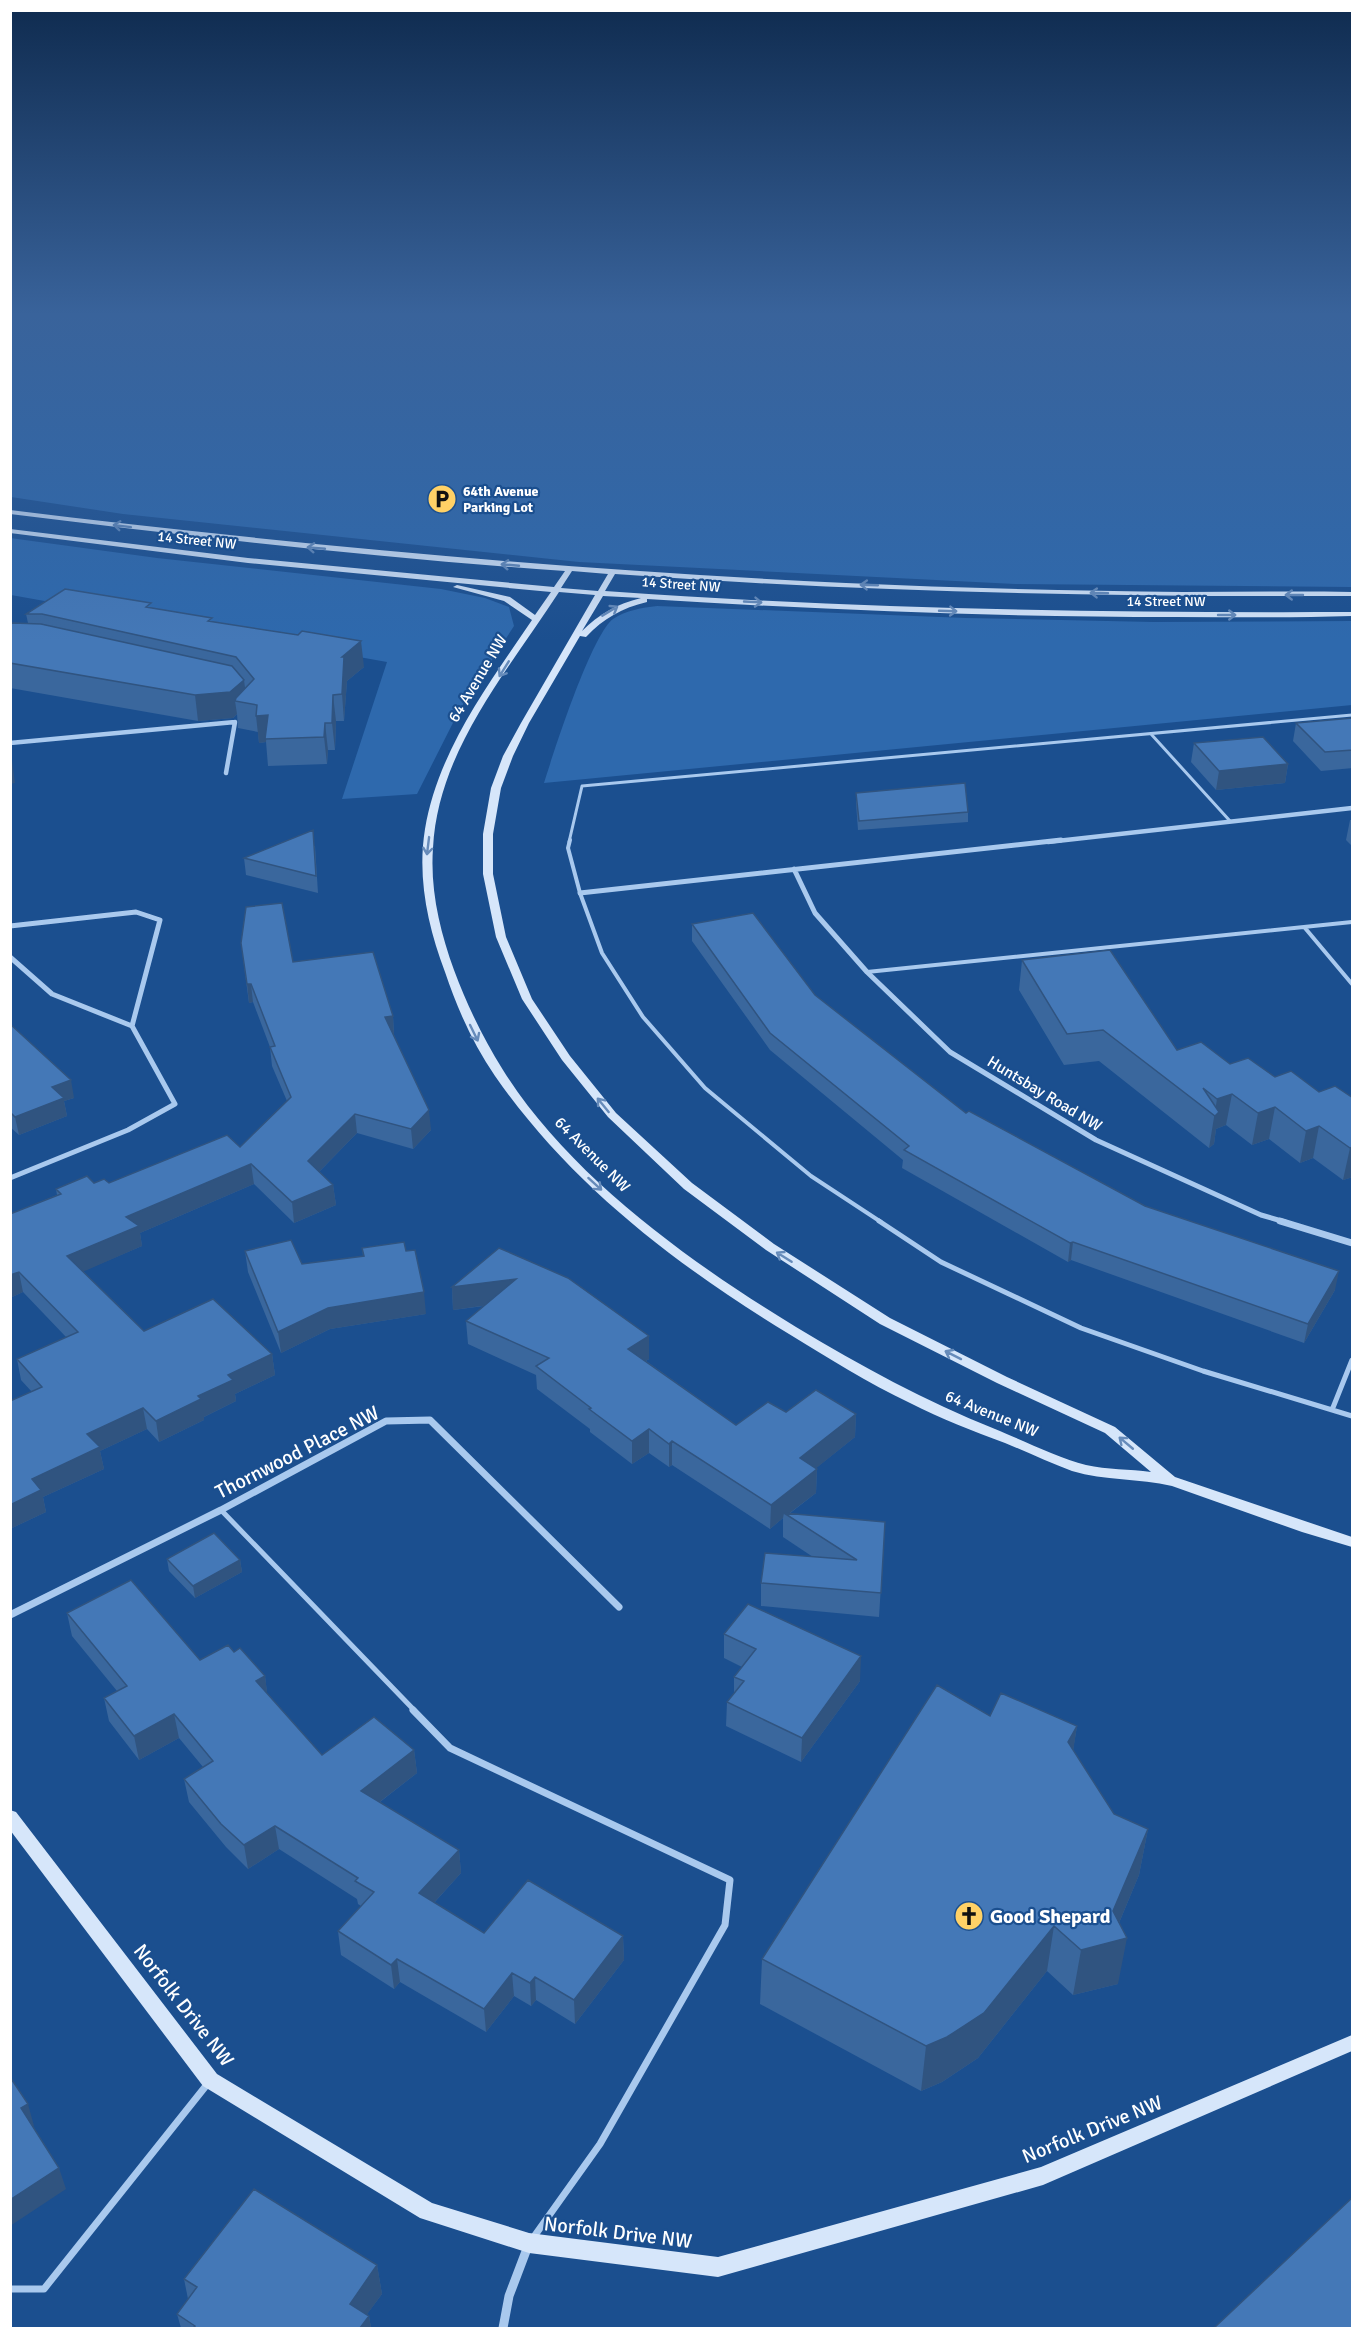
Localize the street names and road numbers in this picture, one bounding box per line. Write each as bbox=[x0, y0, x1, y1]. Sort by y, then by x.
street label: 14 Street NW bbox=[157, 528, 237, 553]
street label: 14 Street NW bbox=[641, 573, 721, 596]
street label: 14 Street NW bbox=[1126, 593, 1206, 610]
street label: 64 Avenue NW bbox=[444, 631, 512, 726]
street label: Huntsbay Road NW bbox=[983, 1052, 1106, 1136]
street label: 64 Avenue NW bbox=[550, 1113, 635, 1197]
street label: 64 Avenue NW bbox=[942, 1386, 1042, 1442]
street label: Thornwood Place NW bbox=[211, 1400, 383, 1505]
street label: Norfolk Drive NW bbox=[128, 1939, 239, 2072]
street label: Norfolk Drive NW bbox=[1018, 2090, 1166, 2169]
street label: Norfolk Drive NW bbox=[543, 2211, 693, 2254]

